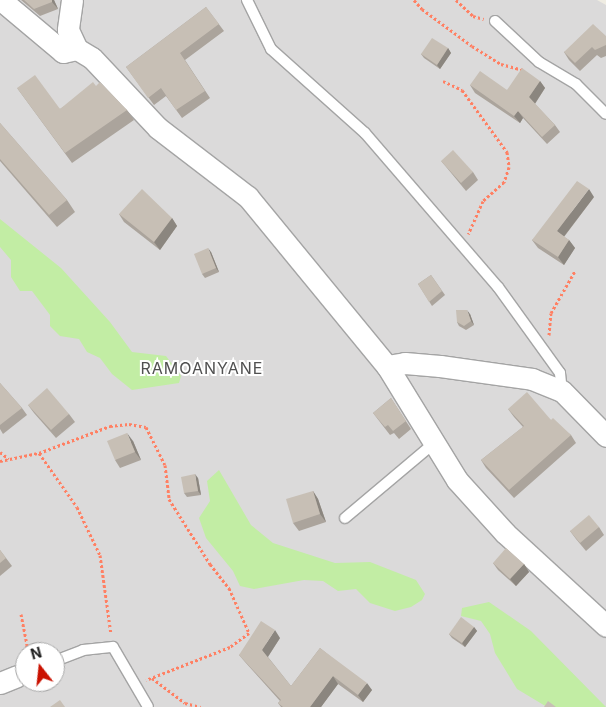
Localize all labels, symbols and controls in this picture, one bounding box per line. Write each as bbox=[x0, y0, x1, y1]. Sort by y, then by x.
district label: RAMOANYANE bbox=[139, 358, 265, 378]
north arrow bbox=[15, 642, 65, 692]
text: N bbox=[29, 643, 43, 663]

